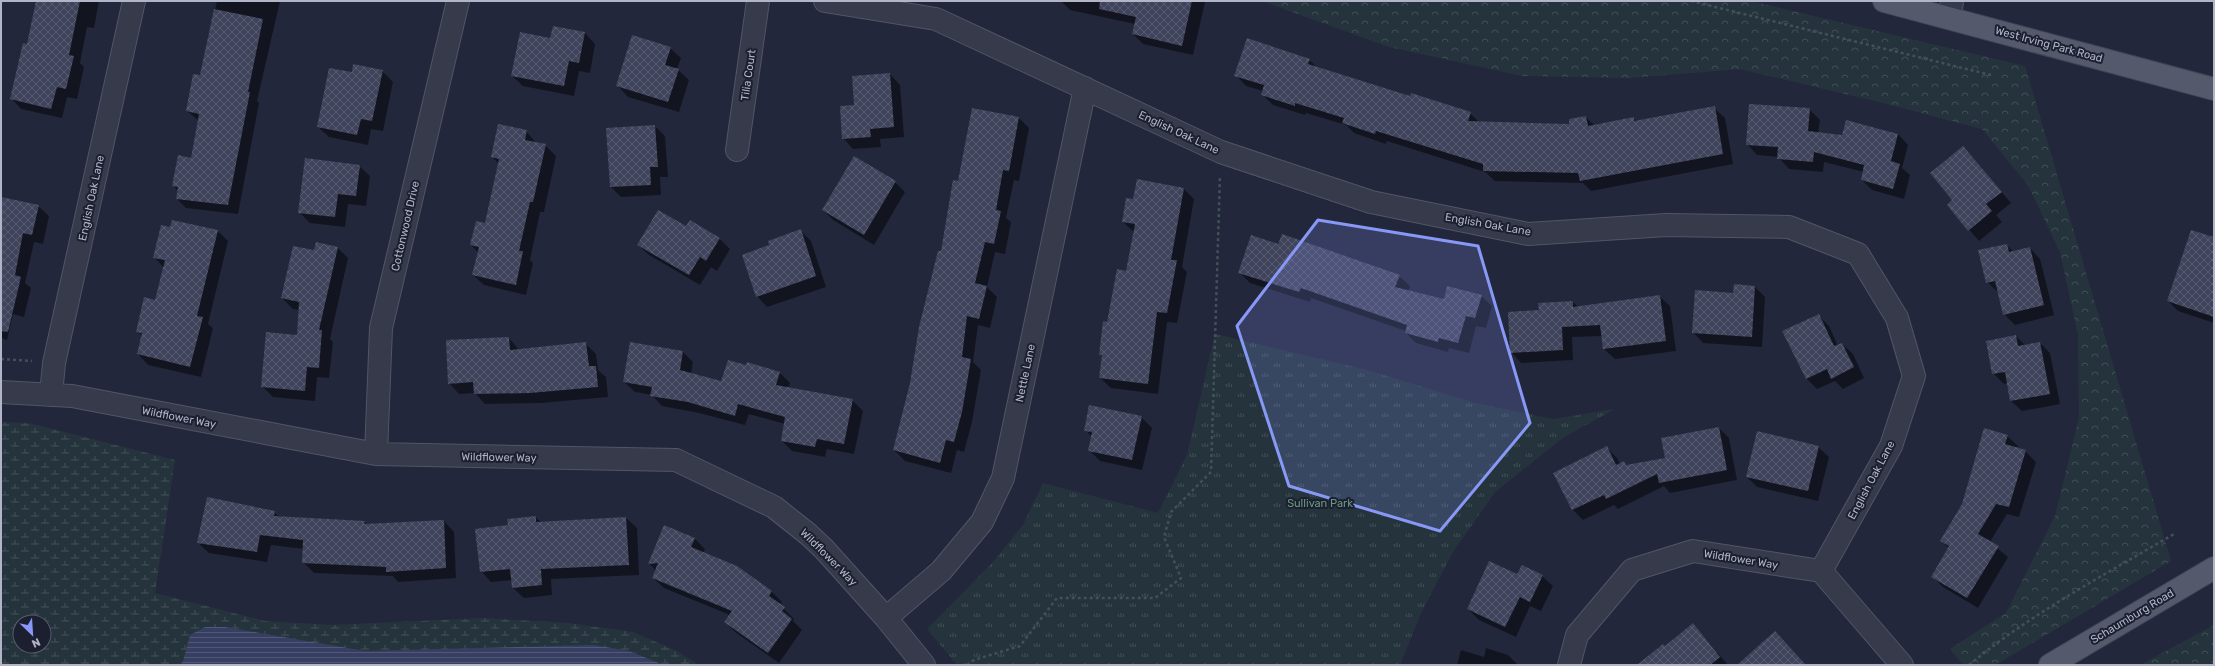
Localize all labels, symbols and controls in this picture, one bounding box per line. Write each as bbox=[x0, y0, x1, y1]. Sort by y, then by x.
street label: West Irving Park Road bbox=[1994, 24, 2104, 65]
street label: Tilia Court bbox=[738, 48, 759, 102]
street label: English Oak Lane bbox=[1137, 108, 1221, 157]
street label: English Oak Lane bbox=[76, 154, 107, 242]
street label: Cottonwood Drive bbox=[389, 180, 422, 272]
street label: English Oak Lane bbox=[1444, 211, 1532, 238]
street label: Nettle Lane bbox=[1013, 343, 1038, 403]
street label: Wildflower Way bbox=[141, 404, 217, 431]
street label: English Oak Lane bbox=[1845, 439, 1898, 522]
street label: Wildflower Way bbox=[461, 450, 537, 465]
park label: Sullivan Park bbox=[1287, 497, 1353, 510]
street label: Wildflower Way bbox=[797, 526, 860, 589]
street label: Wildflower Way bbox=[1703, 547, 1779, 572]
street label: Schaumburg Road bbox=[2088, 586, 2176, 646]
north arrow bbox=[12, 614, 52, 654]
text: N bbox=[30, 635, 42, 650]

